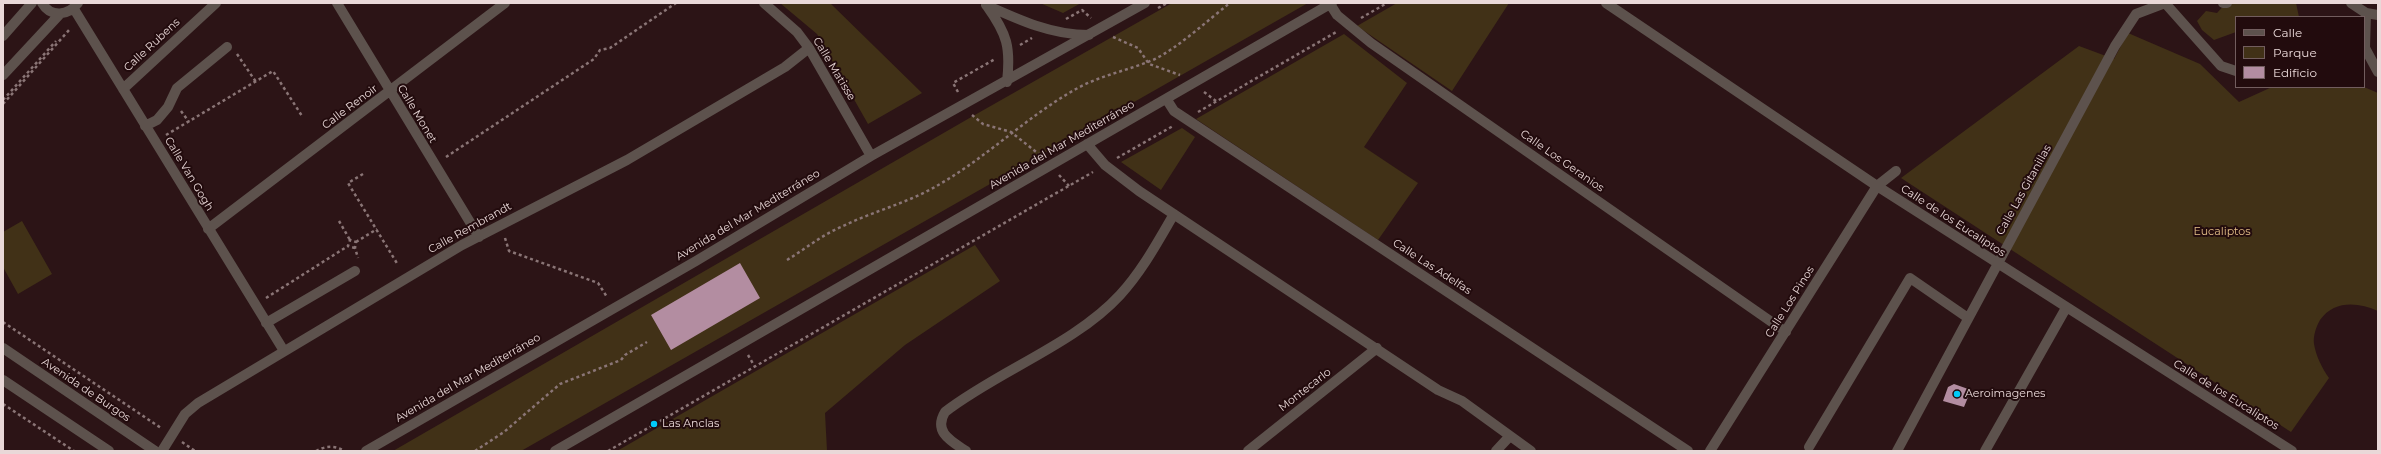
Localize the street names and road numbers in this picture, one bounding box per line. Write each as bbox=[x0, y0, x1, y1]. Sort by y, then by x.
street label: Calle Rubens bbox=[121, 16, 183, 74]
street label: Calle Matisse bbox=[810, 35, 858, 103]
street label: Calle Renoir bbox=[320, 82, 380, 132]
street label: Calle Monet bbox=[394, 82, 440, 146]
street label: Avenida del Mar Mediterráneo bbox=[987, 98, 1137, 192]
street label: Calle Los Geranios bbox=[1517, 127, 1607, 195]
street label: Calle Van Gogh bbox=[162, 135, 216, 213]
street label: Calle Las Gitanillas bbox=[1994, 143, 2054, 237]
street label: Avenida del Mar Mediterráneo bbox=[674, 167, 822, 263]
street label: Calle de los Eucaliptos bbox=[1898, 182, 2008, 260]
street label: Calle Rembrandt bbox=[426, 200, 514, 256]
street label: Calle Las Adelfas bbox=[1390, 237, 1474, 297]
street label: Calle Los Pinos bbox=[1763, 264, 1817, 340]
street label: Avenida del Mar Mediterráneo bbox=[393, 331, 543, 425]
street label: Avenida de Burgos bbox=[39, 355, 133, 425]
street label: Calle de los Eucaliptos bbox=[2171, 357, 2281, 433]
street label: Montecarlo bbox=[1276, 366, 1334, 414]

